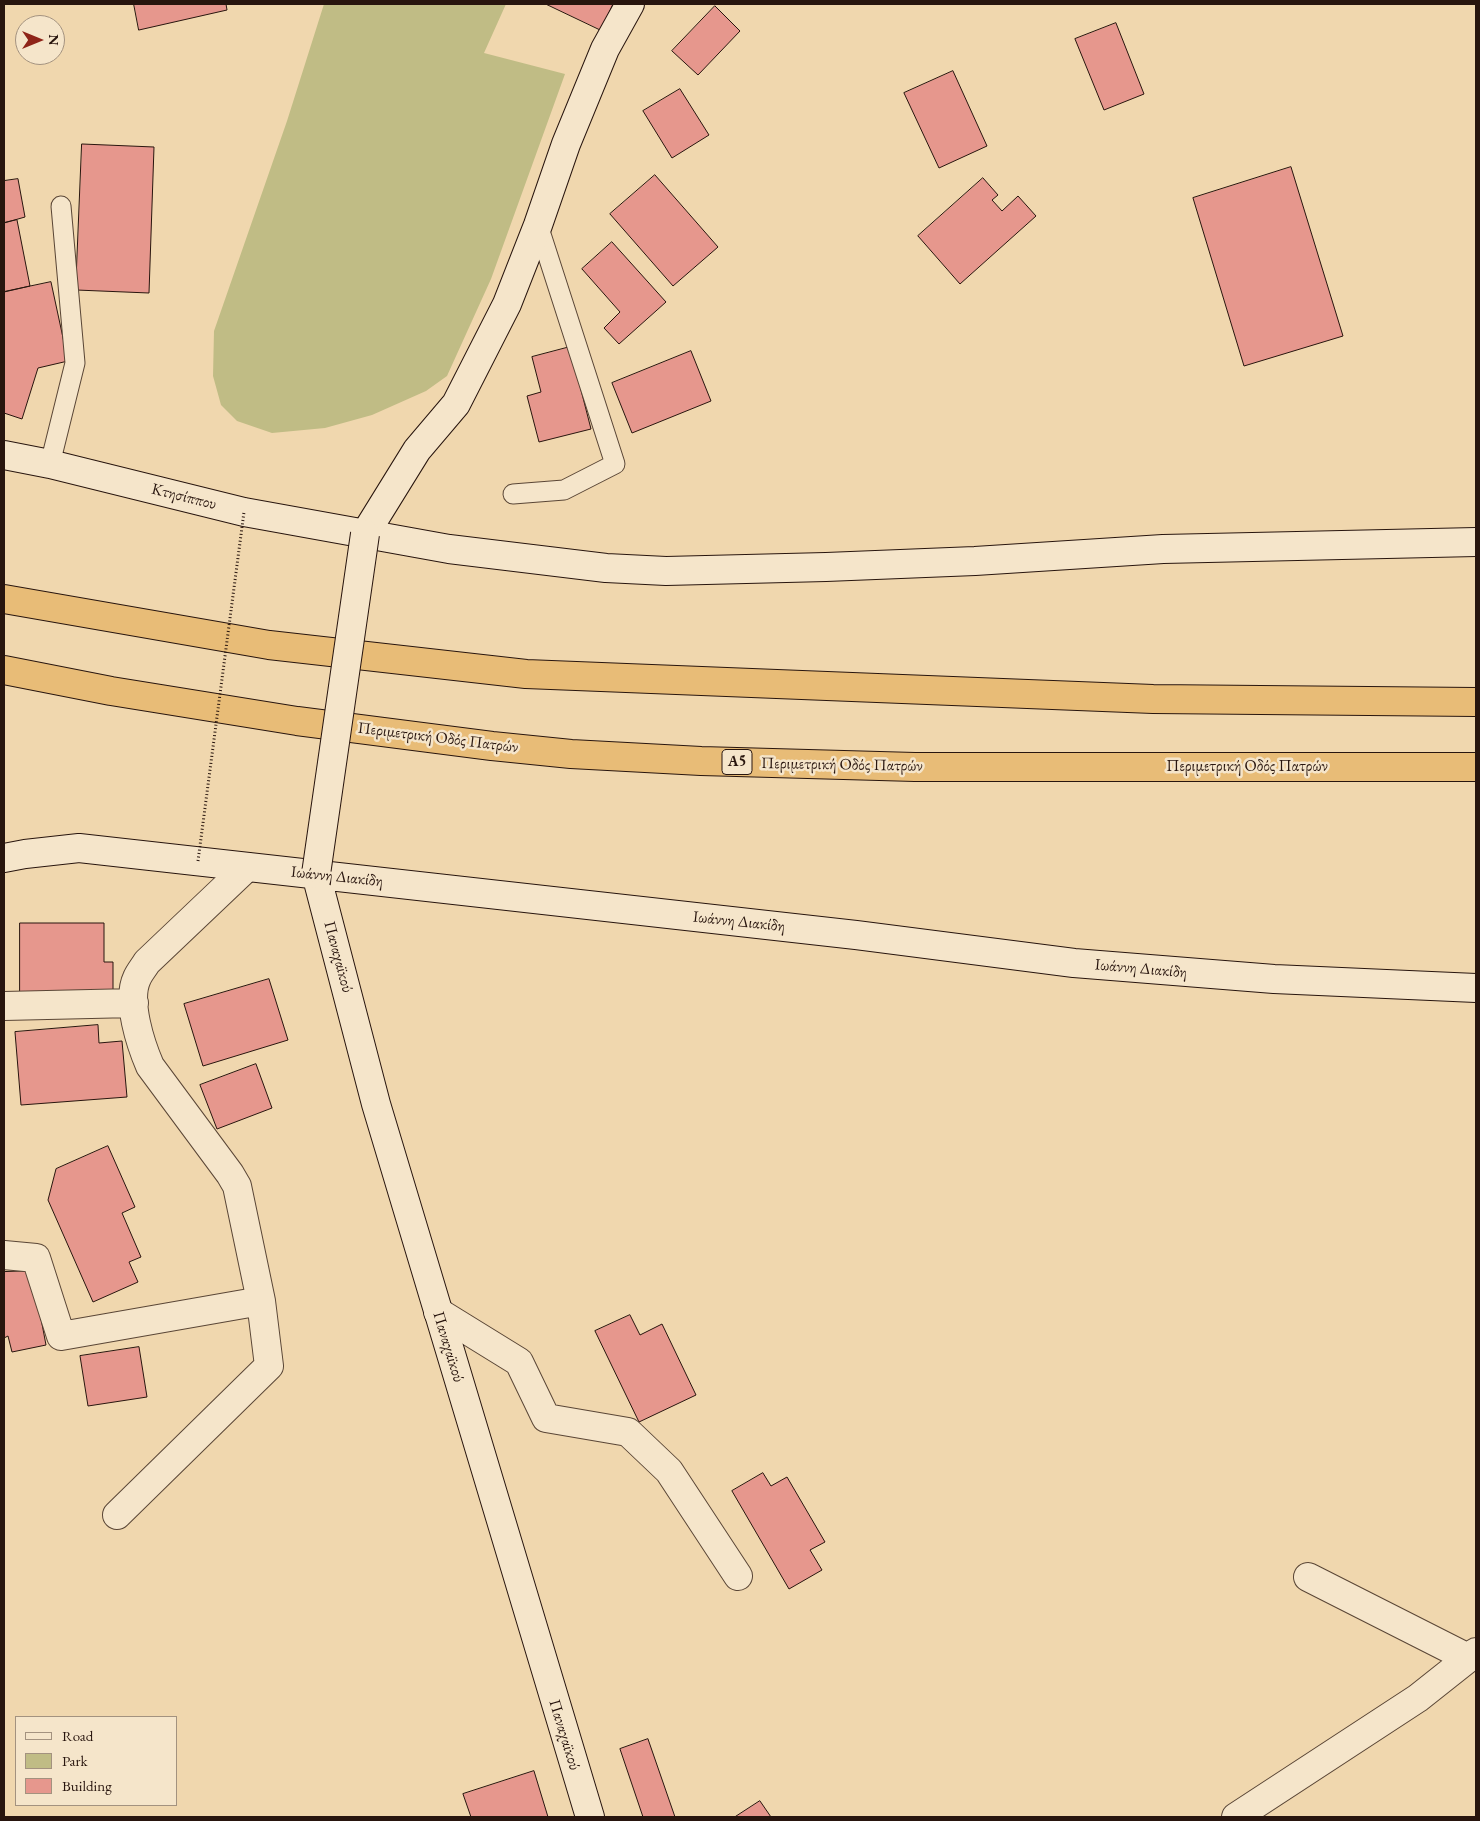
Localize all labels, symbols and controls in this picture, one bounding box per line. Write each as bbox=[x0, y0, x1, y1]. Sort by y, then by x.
north arrow bbox=[15, 15, 65, 65]
text: N bbox=[45, 34, 63, 46]
street label: Κτησίππου bbox=[150, 480, 218, 514]
street label: Περιμετρική Οδός Πατρών bbox=[357, 719, 519, 757]
road number: Α5 bbox=[722, 750, 752, 774]
street label: Περιμετρική Οδός Πατρών bbox=[761, 754, 923, 776]
street label: Περιμετρική Οδός Πατρών bbox=[1166, 757, 1328, 777]
street label: Ιωάννη Διακίδη bbox=[290, 863, 384, 891]
street label: Ιωάννη Διακίδη bbox=[692, 908, 786, 936]
street label: Παναχαϊκού bbox=[319, 919, 357, 995]
street label: Ιωάννη Διακίδη bbox=[1094, 955, 1188, 983]
street label: Παναχαϊκού bbox=[428, 1309, 468, 1385]
street label: Παναχαϊκού bbox=[544, 1697, 584, 1773]
legend bbox=[15, 1716, 178, 1806]
text: Road bbox=[62, 1726, 93, 1745]
text: Park bbox=[62, 1751, 88, 1770]
text: Building bbox=[62, 1776, 112, 1795]

